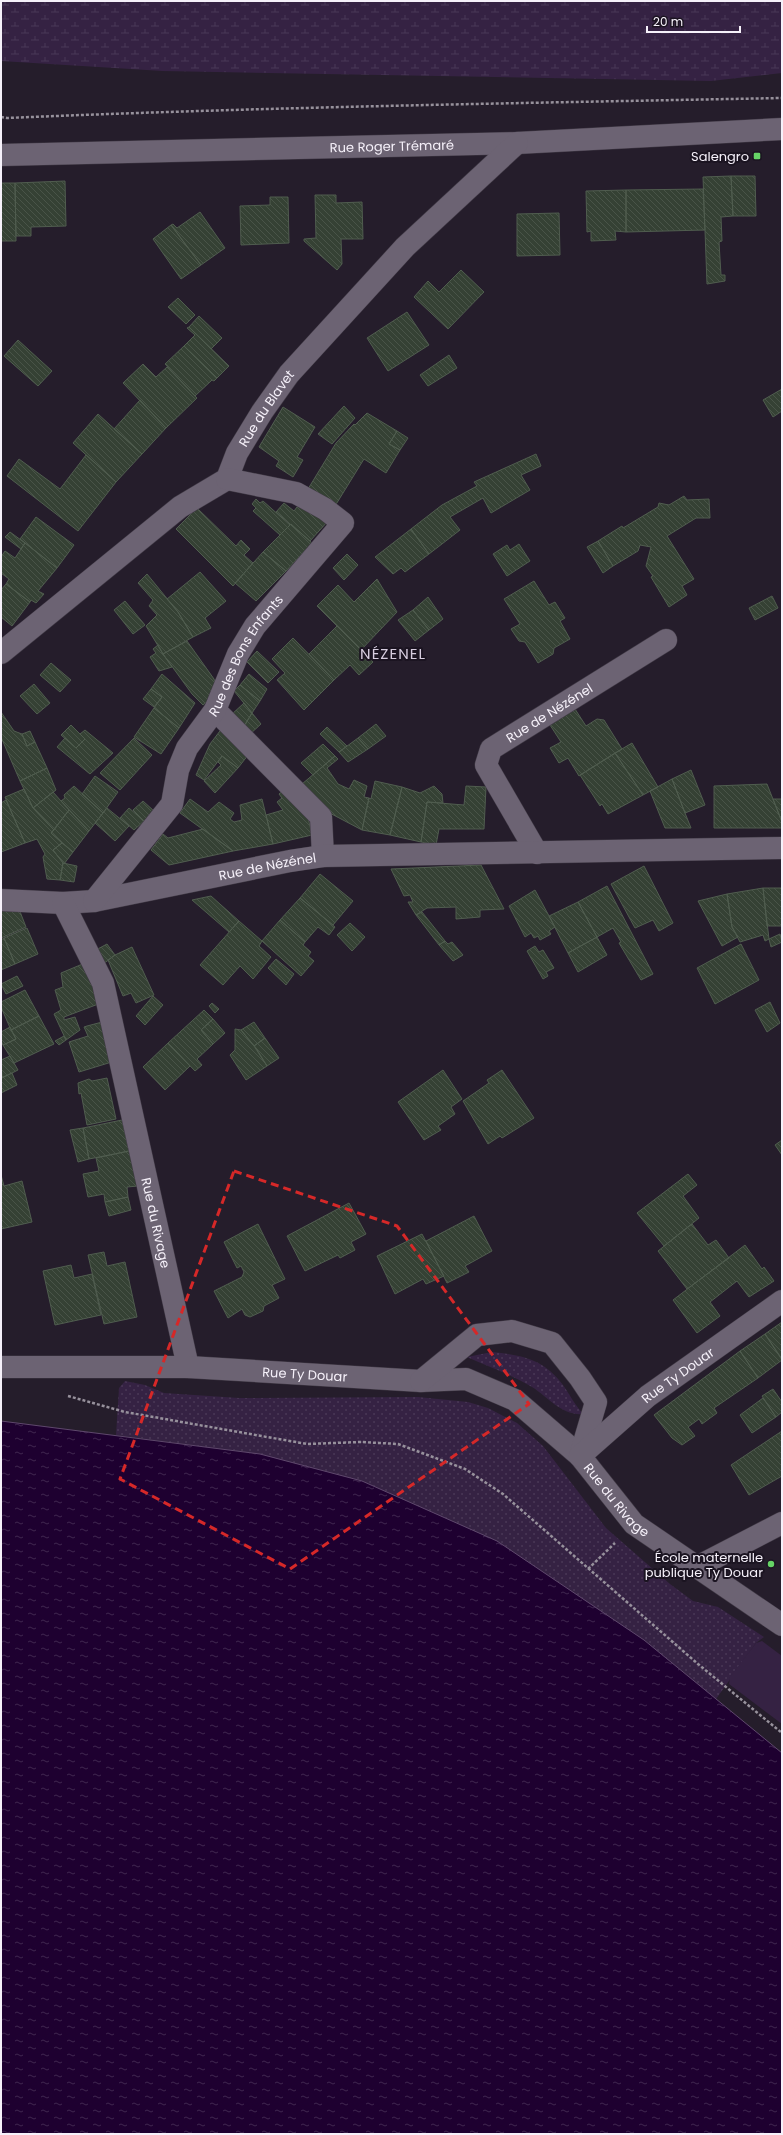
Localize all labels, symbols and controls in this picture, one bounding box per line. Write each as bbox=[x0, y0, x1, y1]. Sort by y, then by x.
scale bar bbox=[647, 8, 740, 34]
text: 20 m bbox=[653, 13, 683, 30]
street label: Rue Roger Trémaré bbox=[330, 135, 454, 157]
place label: Salengro bbox=[691, 147, 749, 166]
marker: Salengro bbox=[752, 151, 762, 161]
street label: Rue du Blavet bbox=[234, 365, 299, 450]
street label: Rue des Bons Enfants bbox=[204, 591, 288, 721]
district label: NÉZENEL bbox=[360, 643, 426, 664]
street label: Rue de Nézénel bbox=[502, 679, 596, 747]
street label: Rue de Nézénel bbox=[217, 848, 317, 885]
street label: Rue du Rivage bbox=[136, 1176, 175, 1270]
street label: Rue Ty Douar bbox=[637, 1343, 718, 1408]
street label: Rue Ty Douar bbox=[262, 1362, 348, 1387]
street label: Rue du Rivage bbox=[579, 1459, 653, 1542]
place label: École maternelle publique Ty Douar bbox=[645, 1548, 763, 1582]
marker: École maternelle publique Ty Douar bbox=[766, 1559, 776, 1569]

